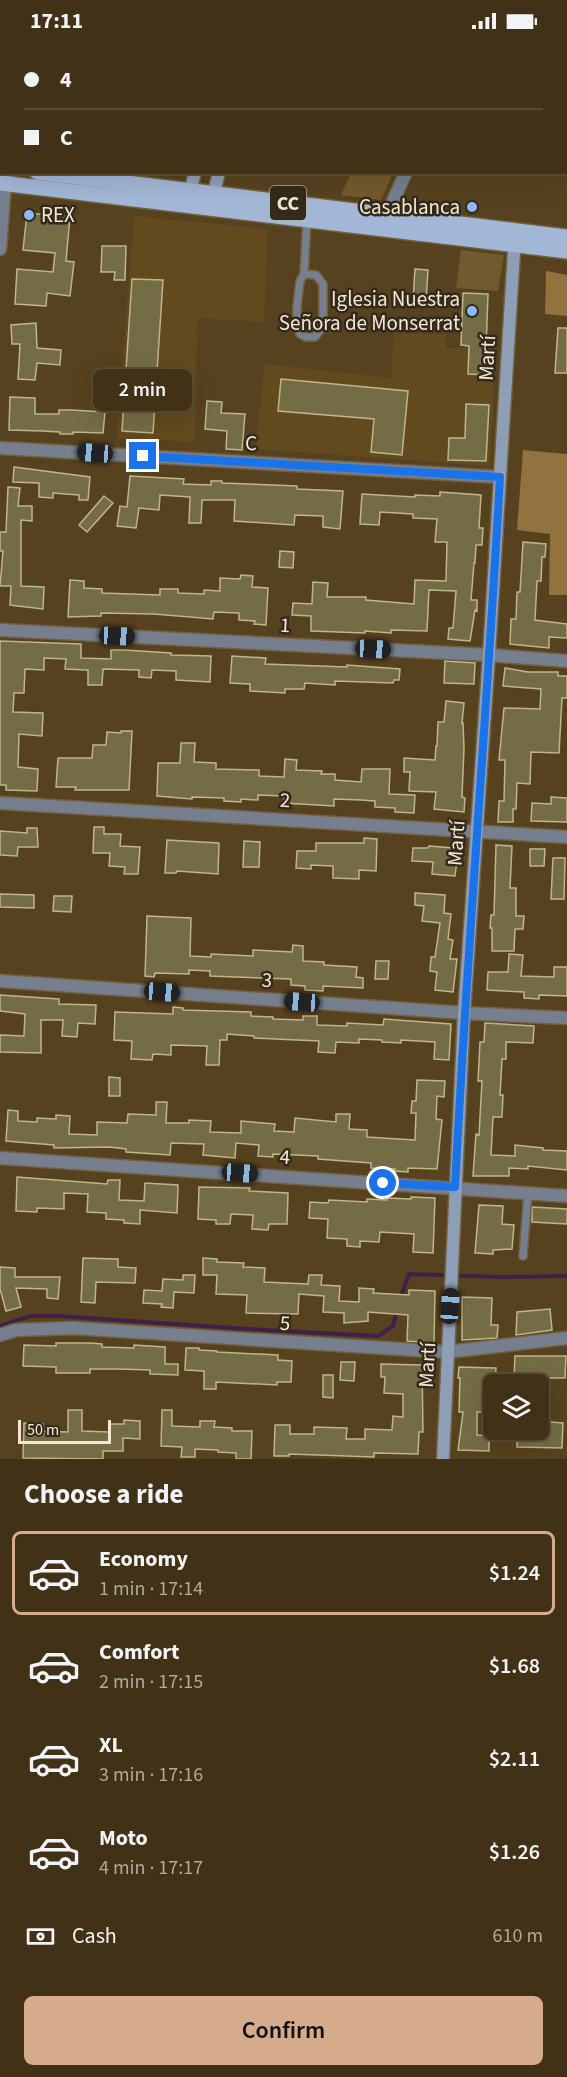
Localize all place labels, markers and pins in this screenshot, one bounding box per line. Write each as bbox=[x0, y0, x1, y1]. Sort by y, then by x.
place label: Casablanca bbox=[359, 192, 460, 222]
place label: REX bbox=[41, 200, 75, 230]
marker: Casablanca bbox=[465, 200, 479, 214]
marker: REX bbox=[22, 208, 36, 222]
place label: Iglesia Nuestra Señora de Monserrat bbox=[279, 284, 460, 338]
marker: Iglesia Nuestra Señora de Monserrat bbox=[465, 304, 479, 318]

